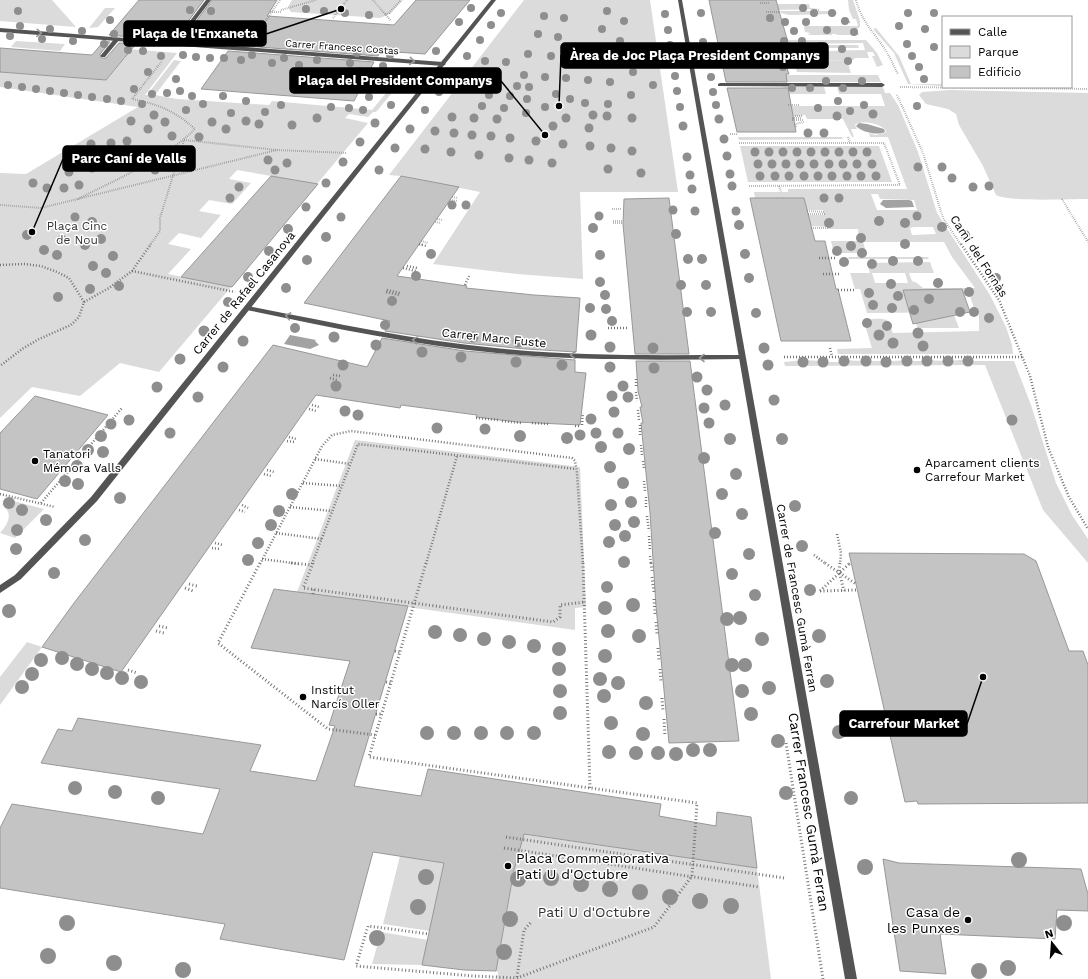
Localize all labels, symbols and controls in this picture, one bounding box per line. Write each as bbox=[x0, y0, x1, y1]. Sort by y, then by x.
legend bbox=[942, 16, 1072, 88]
callout: Plaça de l'Enxaneta bbox=[124, 21, 266, 46]
text: Calle bbox=[978, 25, 1007, 39]
text: Plaça de l'Enxaneta bbox=[132, 26, 258, 41]
one-way arrow bbox=[36, 28, 42, 37]
street label: Carrer Francesc Costas bbox=[285, 38, 399, 56]
callout: Àrea de Joc Plaça President Companys bbox=[561, 43, 828, 68]
text: Parque bbox=[978, 45, 1019, 59]
text: Àrea de Joc Plaça President Companys bbox=[570, 47, 820, 63]
one-way arrow bbox=[409, 56, 415, 65]
text: Edificio bbox=[978, 65, 1021, 79]
callout: Plaça del President Companys bbox=[290, 68, 501, 93]
text: Plaça del President Companys bbox=[298, 73, 492, 88]
callout: Parc Caní de Valls bbox=[63, 146, 195, 171]
text: Parc Caní de Valls bbox=[72, 151, 186, 166]
street label: Camí del Fornàs bbox=[947, 212, 1011, 300]
park label: Plaça Cinc de Nou bbox=[47, 219, 108, 247]
street label: Carrer de Rafael Casanova bbox=[190, 228, 298, 357]
one-way arrow bbox=[285, 313, 291, 321]
street label: Carrer Marc Fuste bbox=[441, 326, 547, 350]
one-way arrow bbox=[412, 336, 418, 345]
one-way arrow bbox=[569, 351, 576, 360]
one-way arrow bbox=[699, 354, 705, 362]
place label: Tanatori Mémora Valls bbox=[43, 447, 121, 475]
marker: Tanatori Mémora Valls bbox=[30, 456, 40, 466]
place label: Aparcament clients Carrefour Market bbox=[925, 456, 1039, 484]
marker: Aparcament clients Carrefour Market bbox=[912, 465, 922, 475]
street label: Carrer de Francesc Gumà Ferran bbox=[774, 503, 820, 693]
place label: Institut Narcís Oller bbox=[311, 683, 380, 711]
marker: Institut Narcís Oller bbox=[298, 692, 308, 702]
street label: Carrer Francesc Gumà Ferran bbox=[785, 711, 833, 913]
callout: Carrefour Market bbox=[840, 711, 967, 736]
text: Carrefour Market bbox=[848, 716, 960, 731]
place label: Placa Commemorativa Pati U d'Octubre bbox=[516, 850, 669, 882]
marker: Placa Commemorativa Pati U d'Octubre bbox=[503, 861, 513, 871]
park label: Pati U d'Octubre bbox=[538, 904, 650, 920]
place label: Casa de les Punxes bbox=[887, 904, 960, 936]
marker: Casa de les Punxes bbox=[963, 915, 973, 925]
north arrow bbox=[1032, 923, 1072, 963]
text: N bbox=[1043, 927, 1055, 941]

